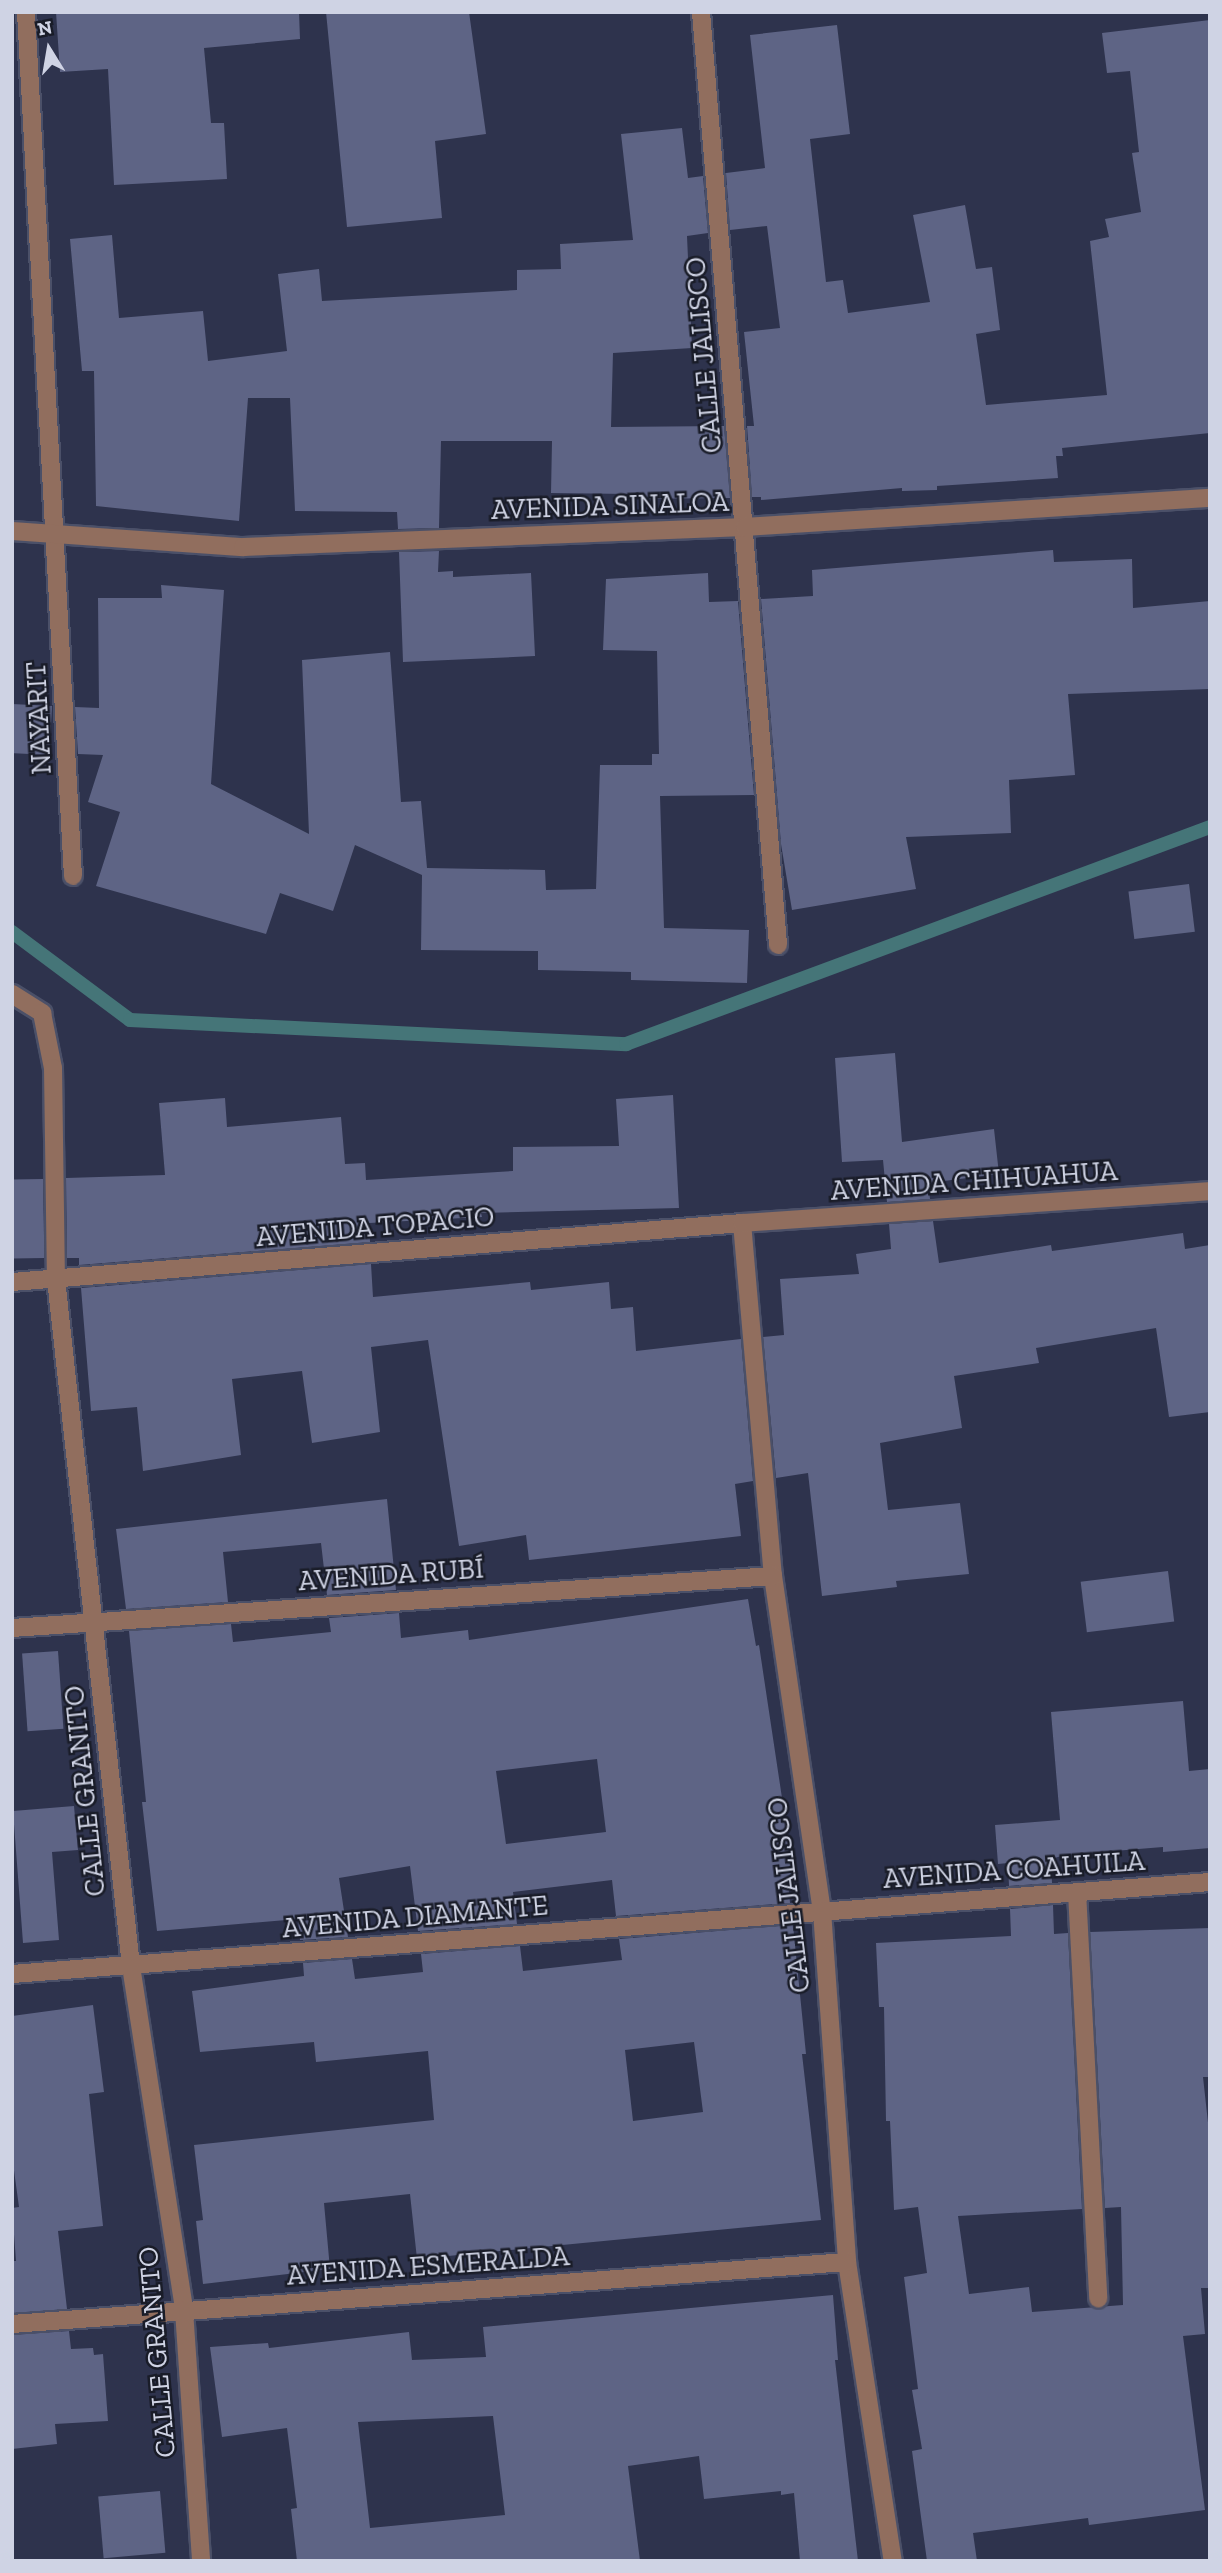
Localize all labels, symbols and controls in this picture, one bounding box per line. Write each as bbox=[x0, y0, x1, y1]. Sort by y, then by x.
north arrow bbox=[14, 14, 84, 84]
text: N bbox=[36, 15, 54, 41]
street label: CALLE JALISCO bbox=[679, 255, 729, 455]
street label: AVENIDA SINALOA bbox=[490, 485, 730, 527]
street label: NAYARIT bbox=[19, 661, 59, 775]
street label: AVENIDA CHIHUAHUA bbox=[829, 1154, 1119, 1208]
street label: AVENIDA TOPACIO bbox=[254, 1200, 496, 1254]
street label: AVENIDA RUBÍ bbox=[297, 1552, 485, 1598]
street label: CALLE GRANITO bbox=[57, 1684, 113, 1898]
street label: CALLE JALISCO bbox=[760, 1795, 818, 1995]
street label: AVENIDA COAHUILA bbox=[881, 1844, 1147, 1896]
street label: AVENIDA DIAMANTE bbox=[280, 1889, 550, 1945]
street label: AVENIDA ESMERALDA bbox=[285, 2239, 571, 2293]
street label: CALLE GRANITO bbox=[131, 2245, 183, 2459]

